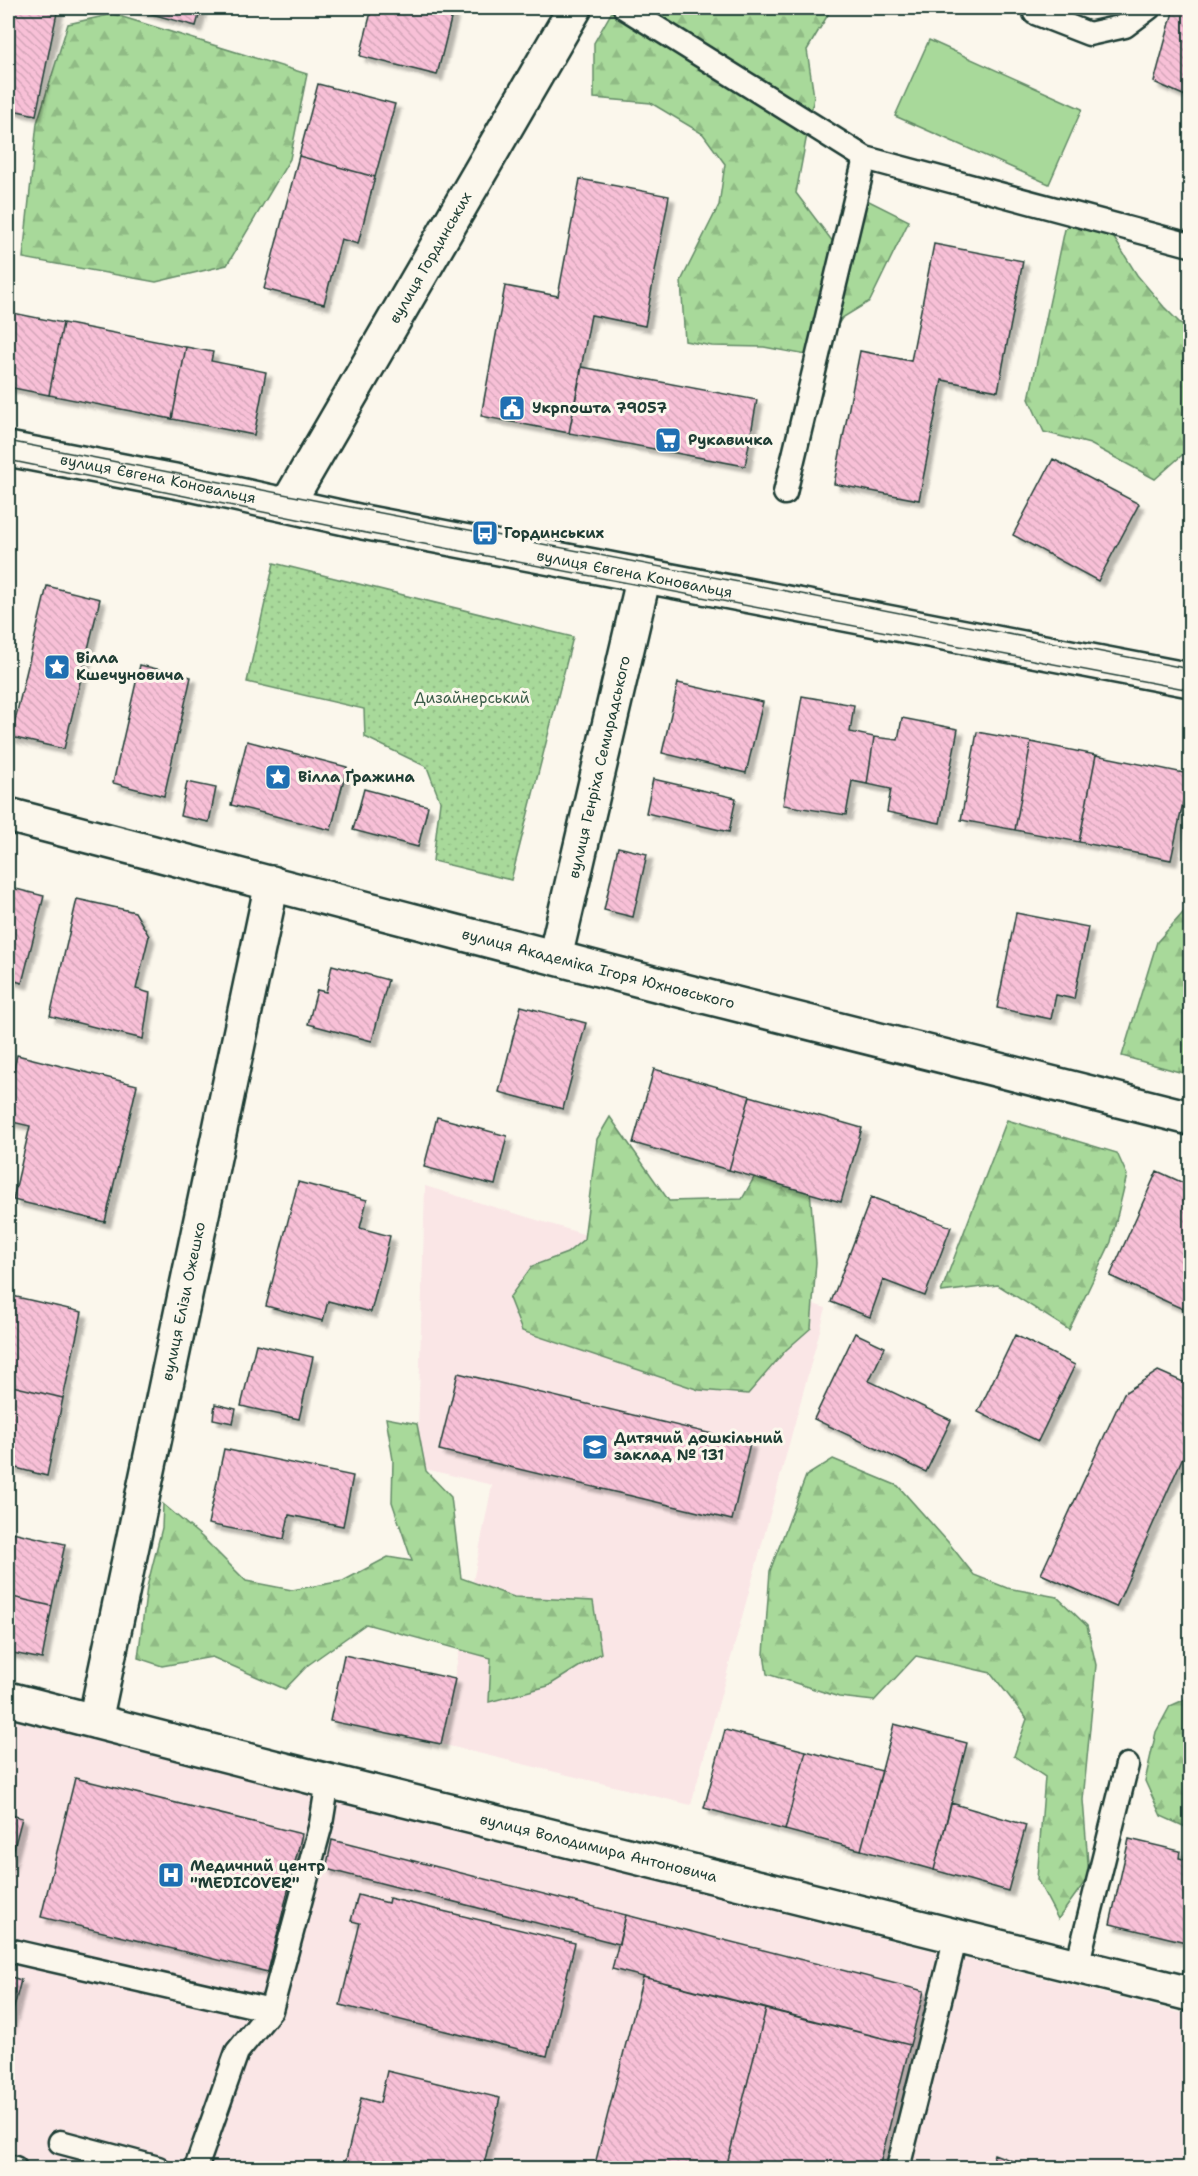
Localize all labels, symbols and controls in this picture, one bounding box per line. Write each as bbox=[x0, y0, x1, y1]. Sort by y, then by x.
street label: вулиця Гординських bbox=[384, 188, 476, 327]
public building icon: Укрпошта 79057 bbox=[497, 393, 527, 423]
place label: Укрпошта 79057 bbox=[532, 398, 667, 418]
supermarket icon: Рукавичка bbox=[653, 425, 683, 455]
place label: Рукавичка bbox=[688, 430, 774, 450]
street label: вулиця Євгена Коновальця bbox=[59, 449, 258, 508]
bus stop icon: Гординських bbox=[470, 518, 500, 548]
place label: Гординських bbox=[504, 523, 605, 543]
street label: вулиця Євгена Коновальця bbox=[535, 545, 734, 602]
place label: Вілла Кшечуновича bbox=[76, 648, 185, 685]
place icon: Вілла Кшечуновича bbox=[42, 652, 72, 682]
street label: вулиця Генріха Семирадського bbox=[564, 654, 635, 880]
park label: Дизайнерський bbox=[414, 688, 530, 708]
place icon: Вілла Ґражина bbox=[263, 762, 293, 792]
place label: Вілла Ґражина bbox=[298, 767, 416, 787]
street label: вулиця Академіка Ігоря Юхновського bbox=[460, 924, 737, 1013]
street label: вулиця Елізи Ожешко bbox=[157, 1220, 210, 1382]
place label: Дитячий дошкільний заклад № 131 bbox=[614, 1428, 784, 1465]
school or university icon: Дитячий дошкільний заклад № 131 bbox=[580, 1432, 610, 1462]
street label: вулиця Володимира Антоновича bbox=[478, 1809, 720, 1887]
place label: Медичний центр "MEDICOVER" bbox=[190, 1856, 325, 1893]
hospital icon: Медичний центр "MEDICOVER" bbox=[156, 1860, 186, 1890]

